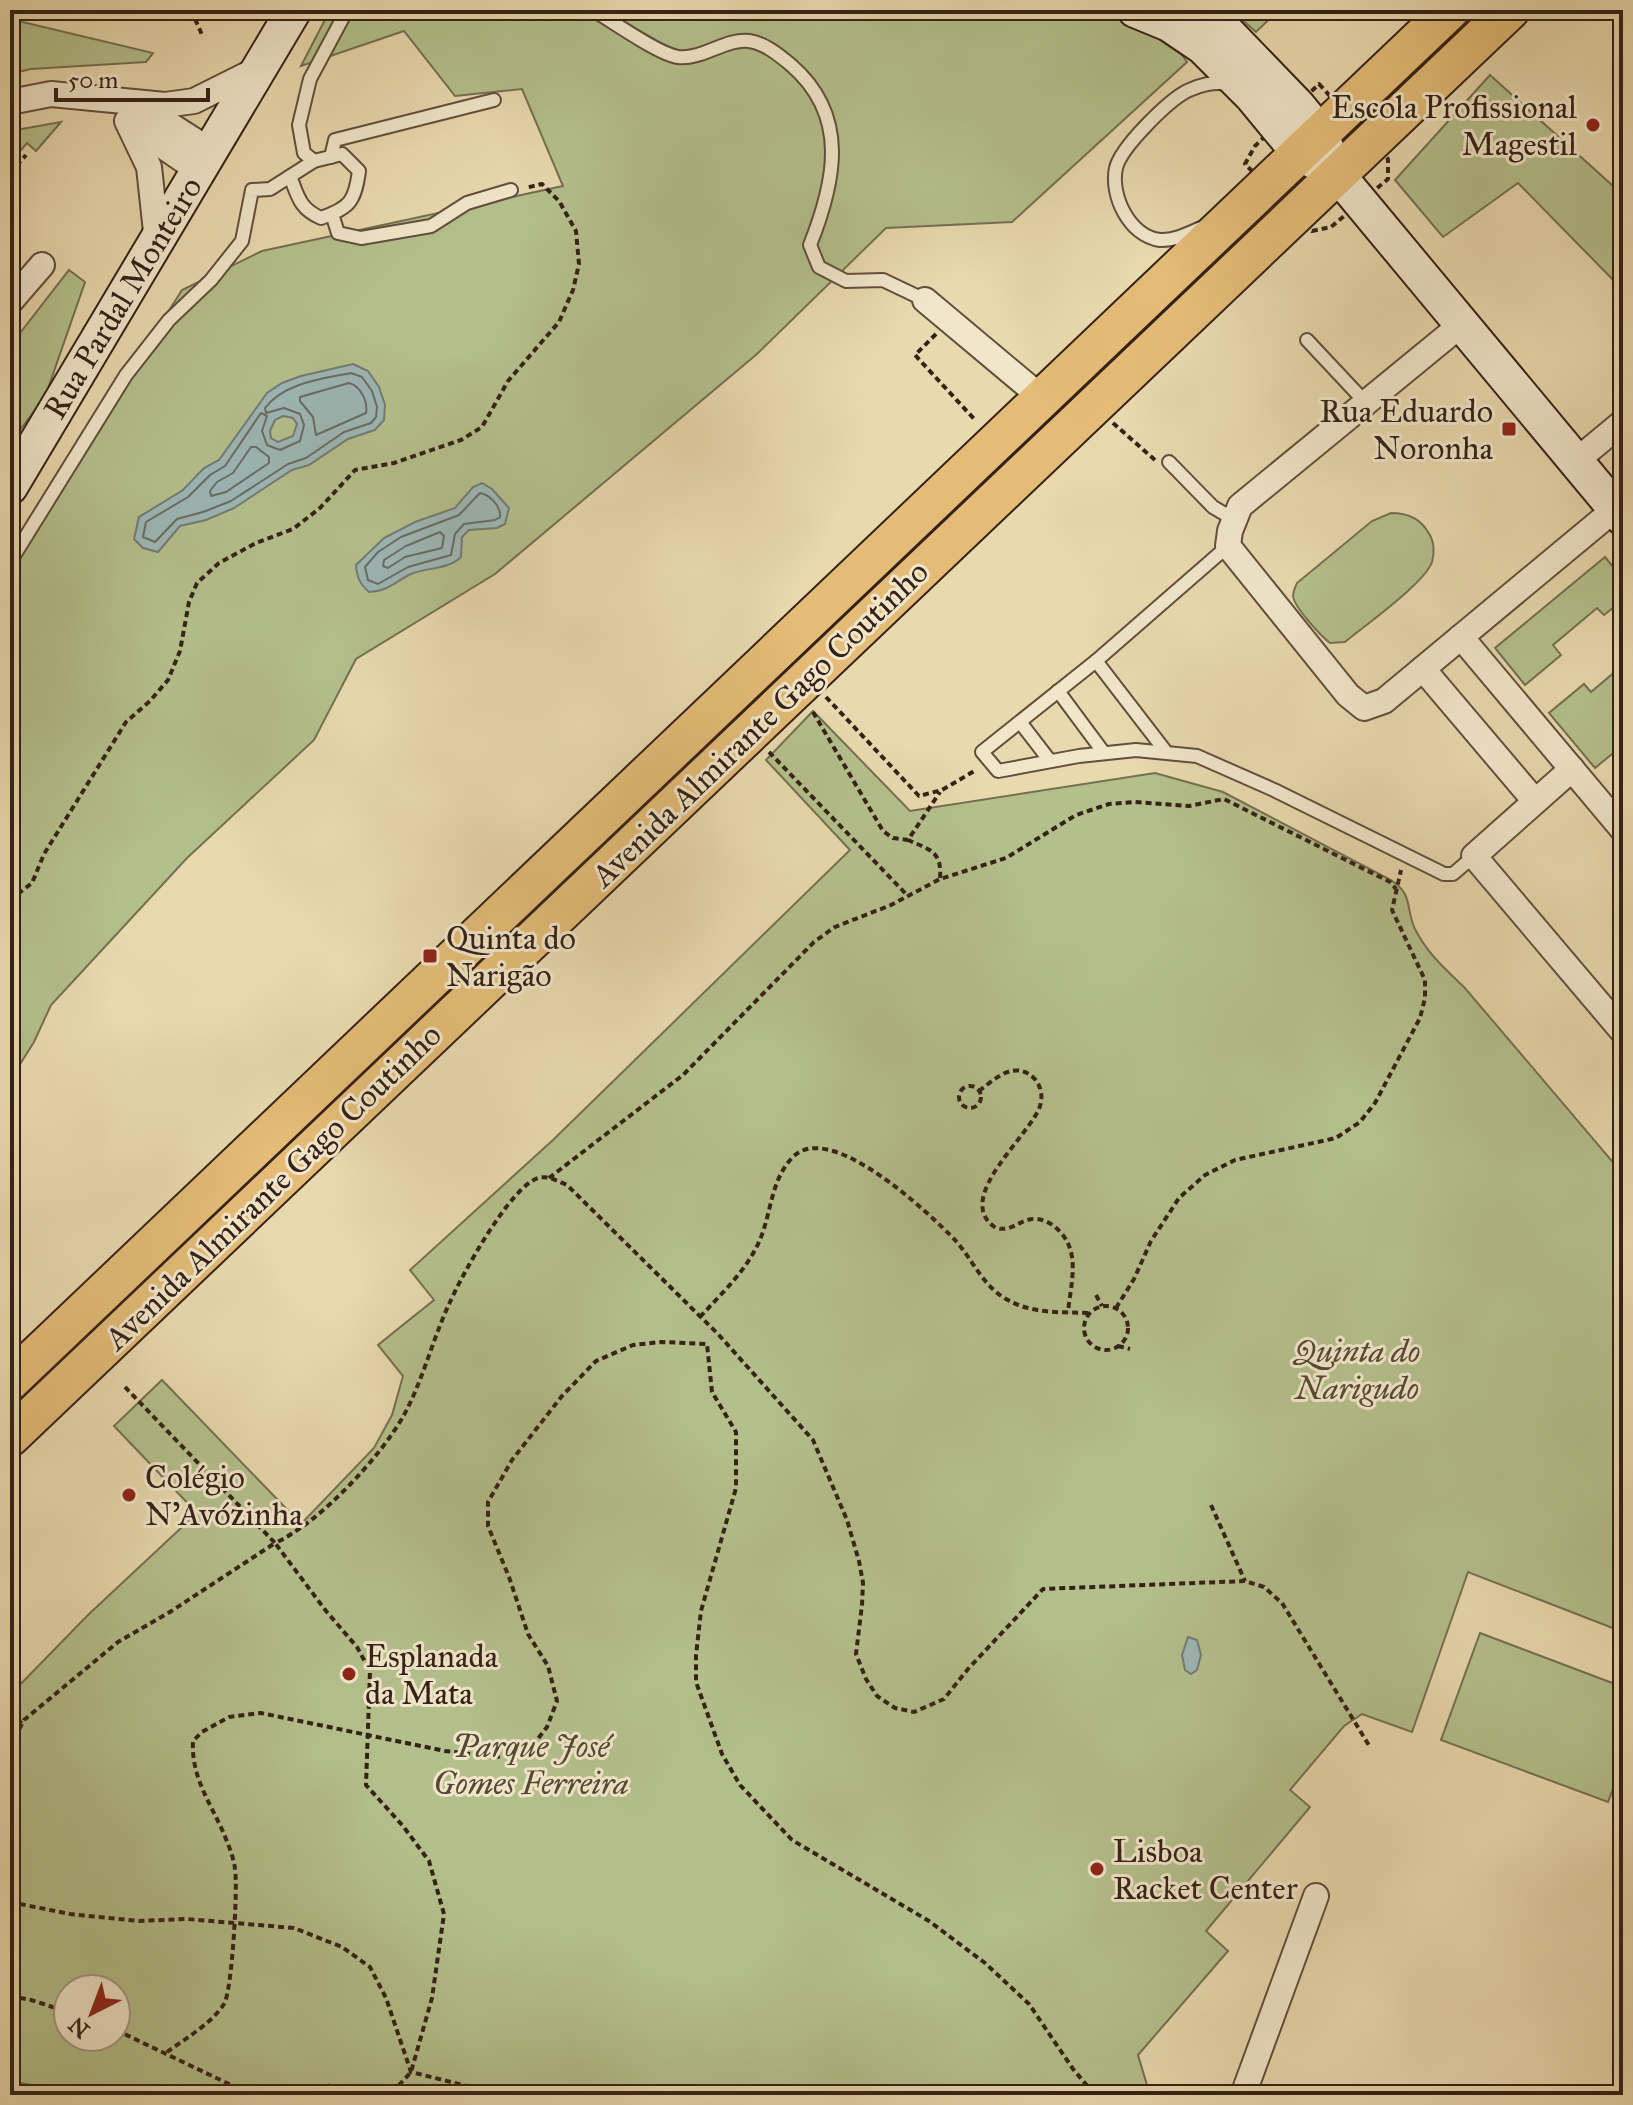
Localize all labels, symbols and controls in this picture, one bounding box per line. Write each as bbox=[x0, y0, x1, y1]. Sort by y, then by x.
scale bar bbox=[56, 52, 208, 102]
text: 50 m bbox=[68, 65, 118, 95]
place label: Escola Profissional Magestil bbox=[1331, 88, 1577, 164]
marker: Escola Profissional Magestil bbox=[1584, 116, 1602, 134]
street label: Rua Pardal Monteiro bbox=[35, 170, 211, 426]
place label: Rua Eduardo Noronha bbox=[1319, 392, 1493, 468]
marker: Rua Eduardo Noronha bbox=[1500, 420, 1518, 438]
street label: Avenida Almirante Gago Coutinho bbox=[582, 553, 936, 897]
place label: Quinta do Narigão bbox=[446, 919, 576, 995]
marker: Quinta do Narigão bbox=[421, 947, 439, 965]
street label: Avenida Almirante Gago Coutinho bbox=[95, 1016, 449, 1360]
park label: Quinta do Narigudo bbox=[1292, 1332, 1420, 1408]
place label: Colégio N'Avózinha bbox=[145, 1458, 303, 1534]
marker: Colégio N'Avózinha bbox=[120, 1486, 138, 1504]
place label: Esplanada da Mata bbox=[365, 1637, 498, 1713]
marker: Esplanada da Mata bbox=[340, 1665, 358, 1683]
park label: Parque José Gomes Ferreira bbox=[433, 1727, 629, 1803]
place label: Lisboa Racket Center bbox=[1113, 1832, 1298, 1908]
marker: Lisboa Racket Center bbox=[1088, 1860, 1106, 1878]
north arrow bbox=[52, 1973, 132, 2053]
text: N bbox=[63, 2011, 95, 2044]

